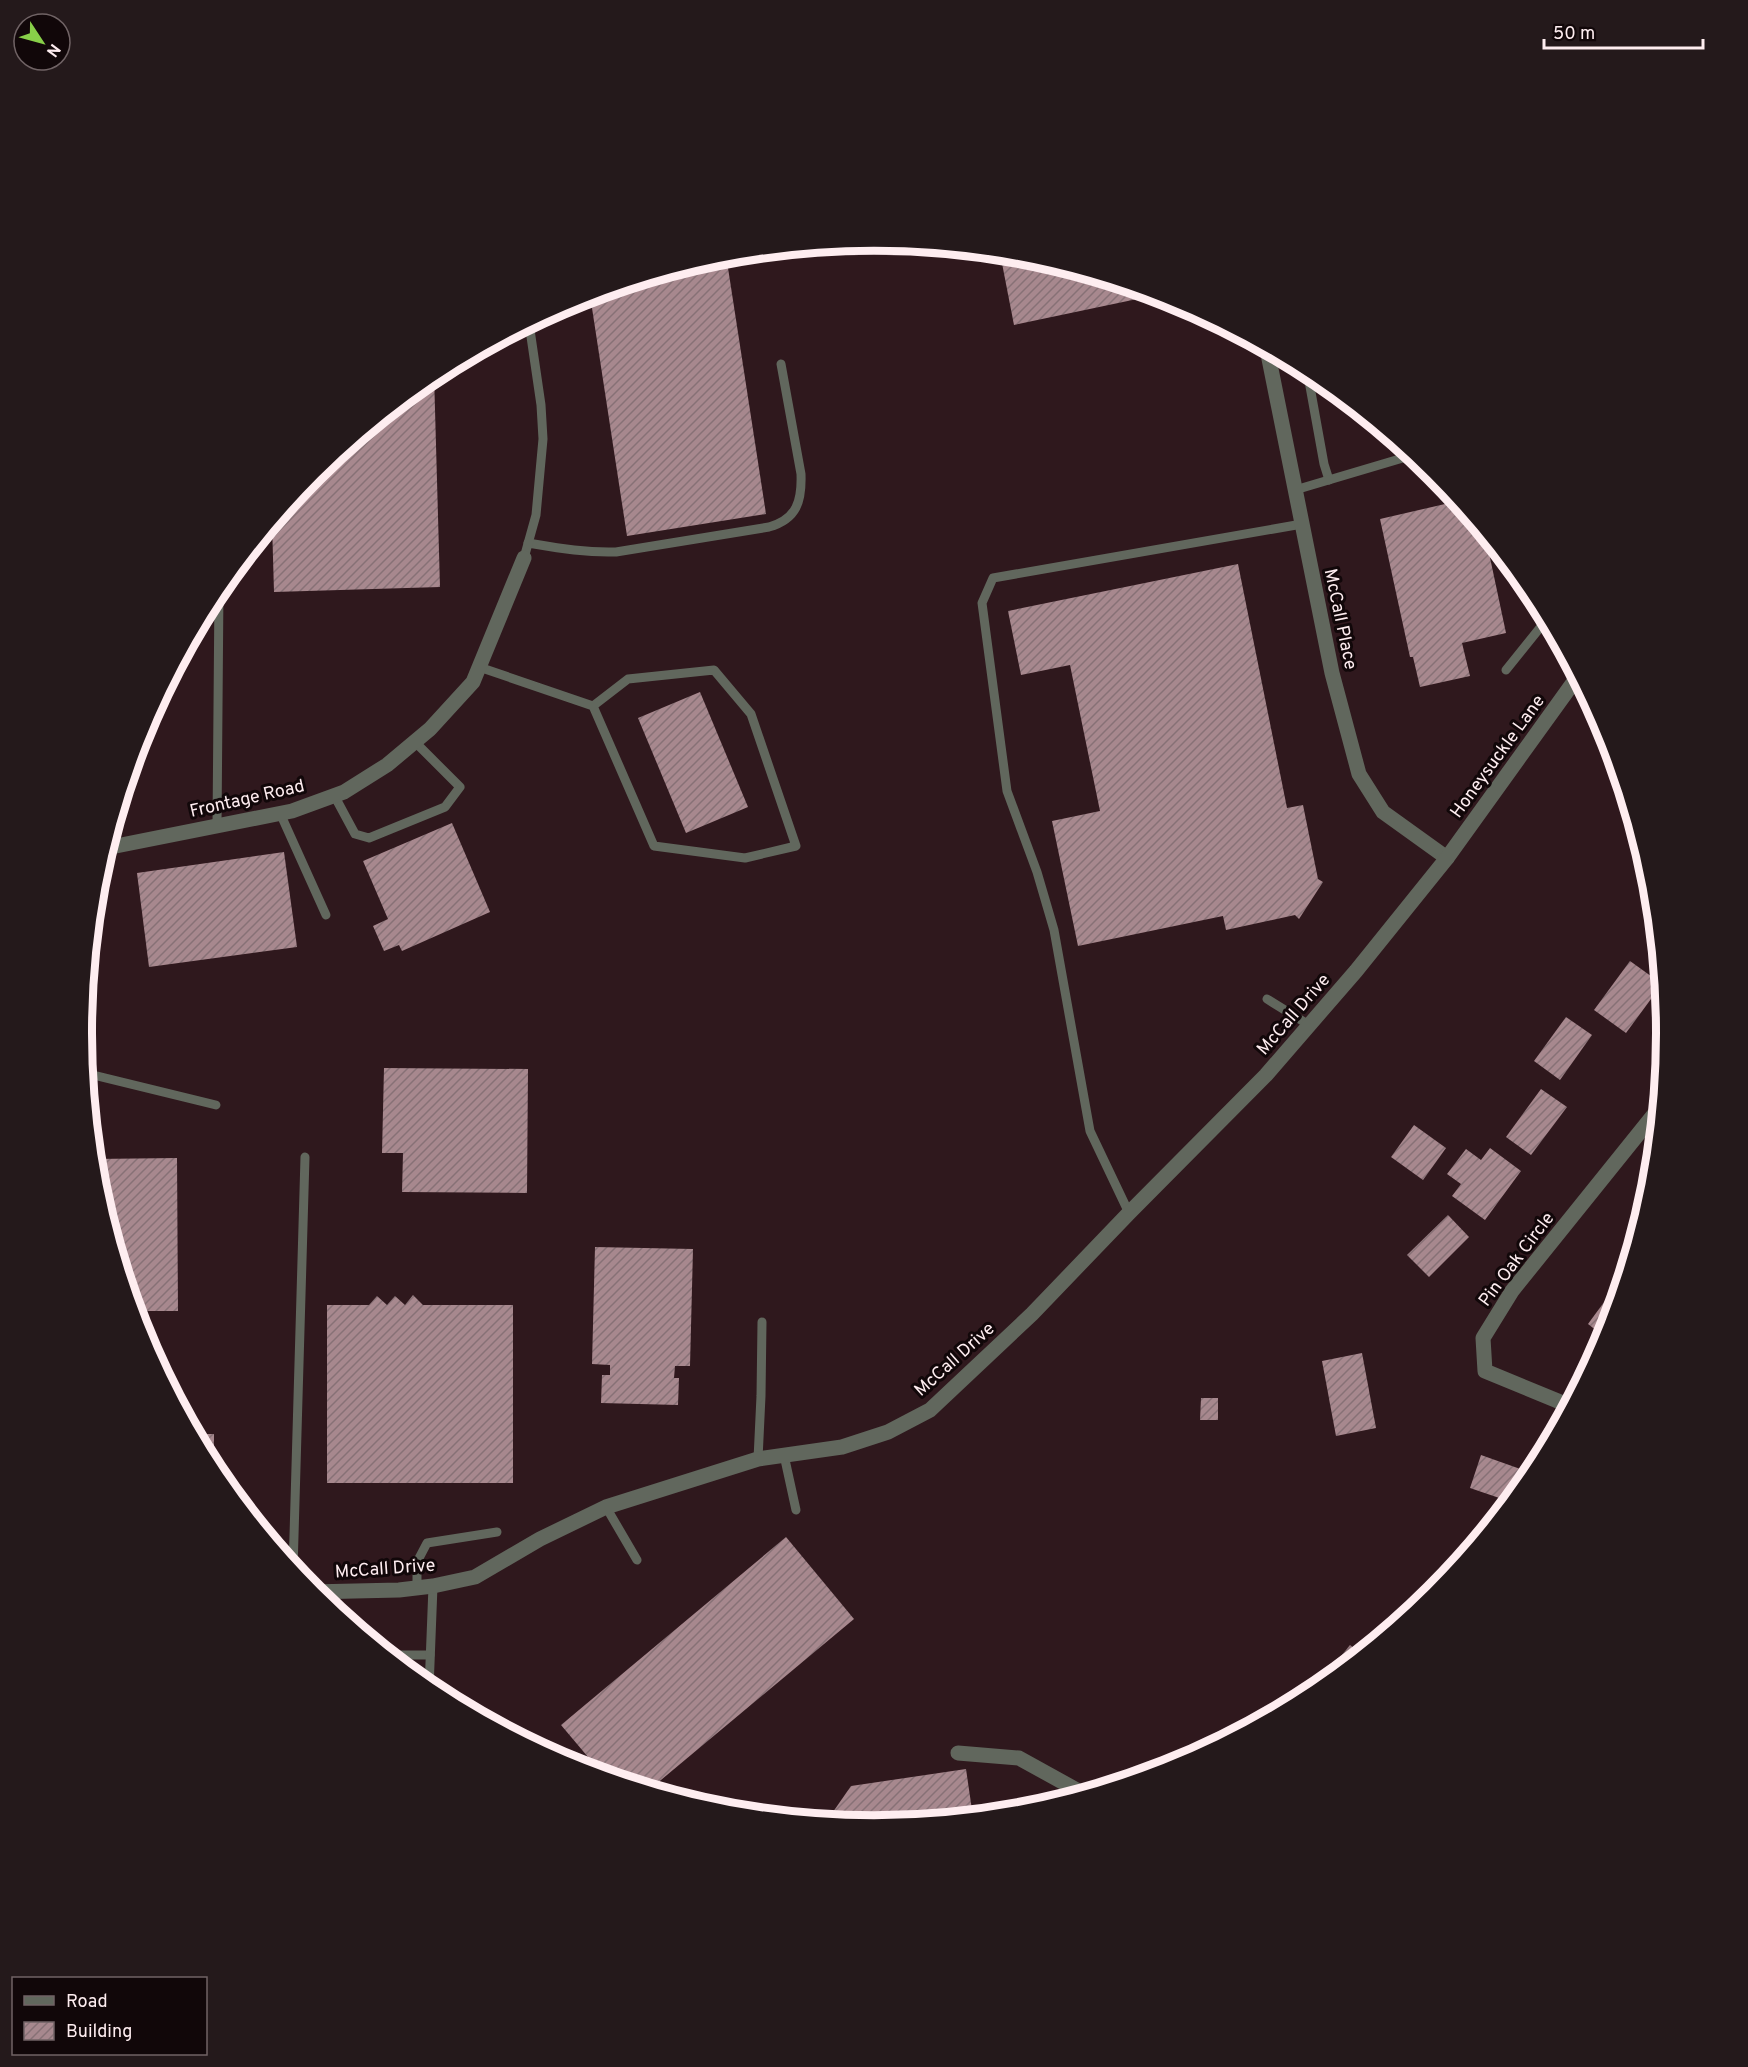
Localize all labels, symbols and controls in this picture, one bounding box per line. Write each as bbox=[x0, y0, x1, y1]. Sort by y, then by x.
north arrow bbox=[12, 12, 72, 72]
scale bar bbox=[1544, 12, 1703, 50]
text: 50 m bbox=[1553, 23, 1595, 46]
text: N bbox=[41, 39, 64, 60]
street label: McCall Place bbox=[1318, 567, 1361, 672]
street label: Honeysuckle Lane bbox=[1446, 691, 1551, 823]
street label: Frontage Road bbox=[188, 775, 307, 824]
street label: McCall Drive bbox=[1252, 969, 1336, 1060]
street label: Pin Oak Circle bbox=[1474, 1208, 1560, 1312]
street label: McCall Drive bbox=[910, 1318, 1000, 1402]
street label: McCall Drive bbox=[334, 1555, 436, 1584]
legend bbox=[12, 1977, 207, 2055]
text: Road bbox=[66, 1991, 108, 2014]
text: Building bbox=[66, 2021, 132, 2044]

